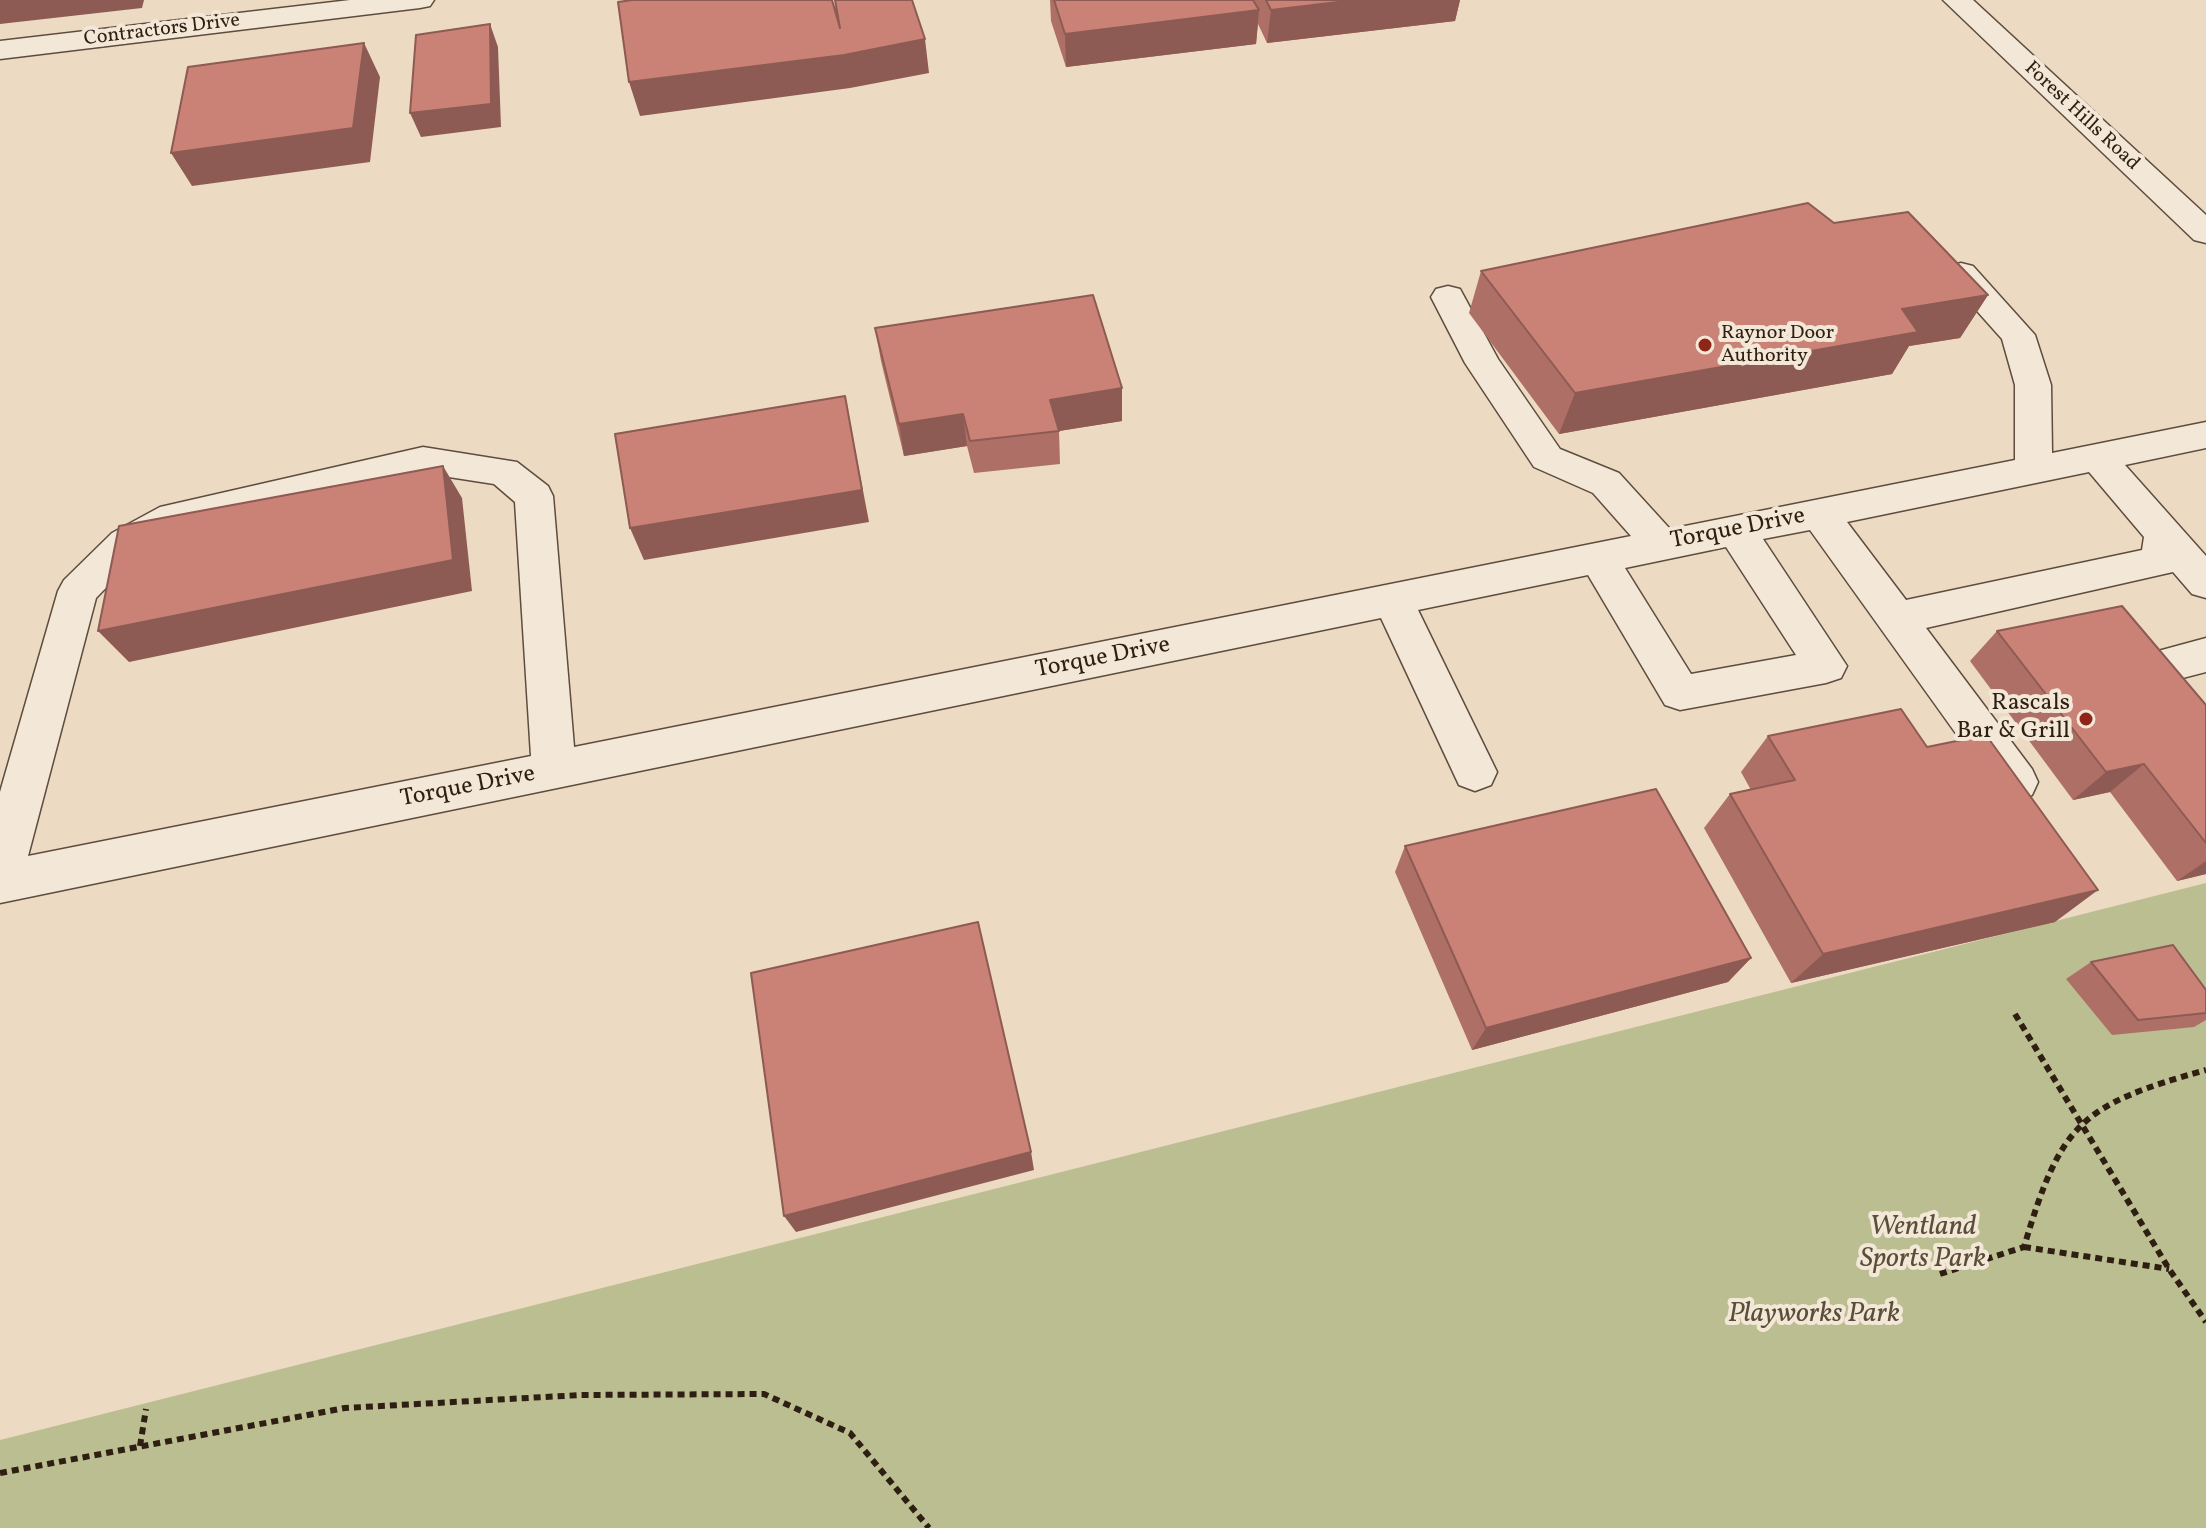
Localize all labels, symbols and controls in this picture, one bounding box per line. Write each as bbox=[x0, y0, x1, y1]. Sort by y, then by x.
street label: Contractors Drive bbox=[83, 10, 241, 52]
street label: Forest Hills Road bbox=[2018, 57, 2144, 177]
place label: Raynor Door Authority bbox=[1721, 322, 1834, 369]
marker: Raynor Door Authority bbox=[1696, 336, 1714, 354]
street label: Torque Drive bbox=[1668, 503, 1808, 557]
street label: Torque Drive bbox=[1033, 632, 1173, 686]
place label: Rascals Bar & Grill bbox=[1956, 691, 2070, 747]
marker: Rascals Bar & Grill bbox=[2077, 710, 2095, 728]
street label: Torque Drive bbox=[398, 761, 538, 815]
park label: Wentland Sports Park bbox=[1860, 1212, 1986, 1278]
park label: Playworks Park bbox=[1728, 1299, 1900, 1333]

